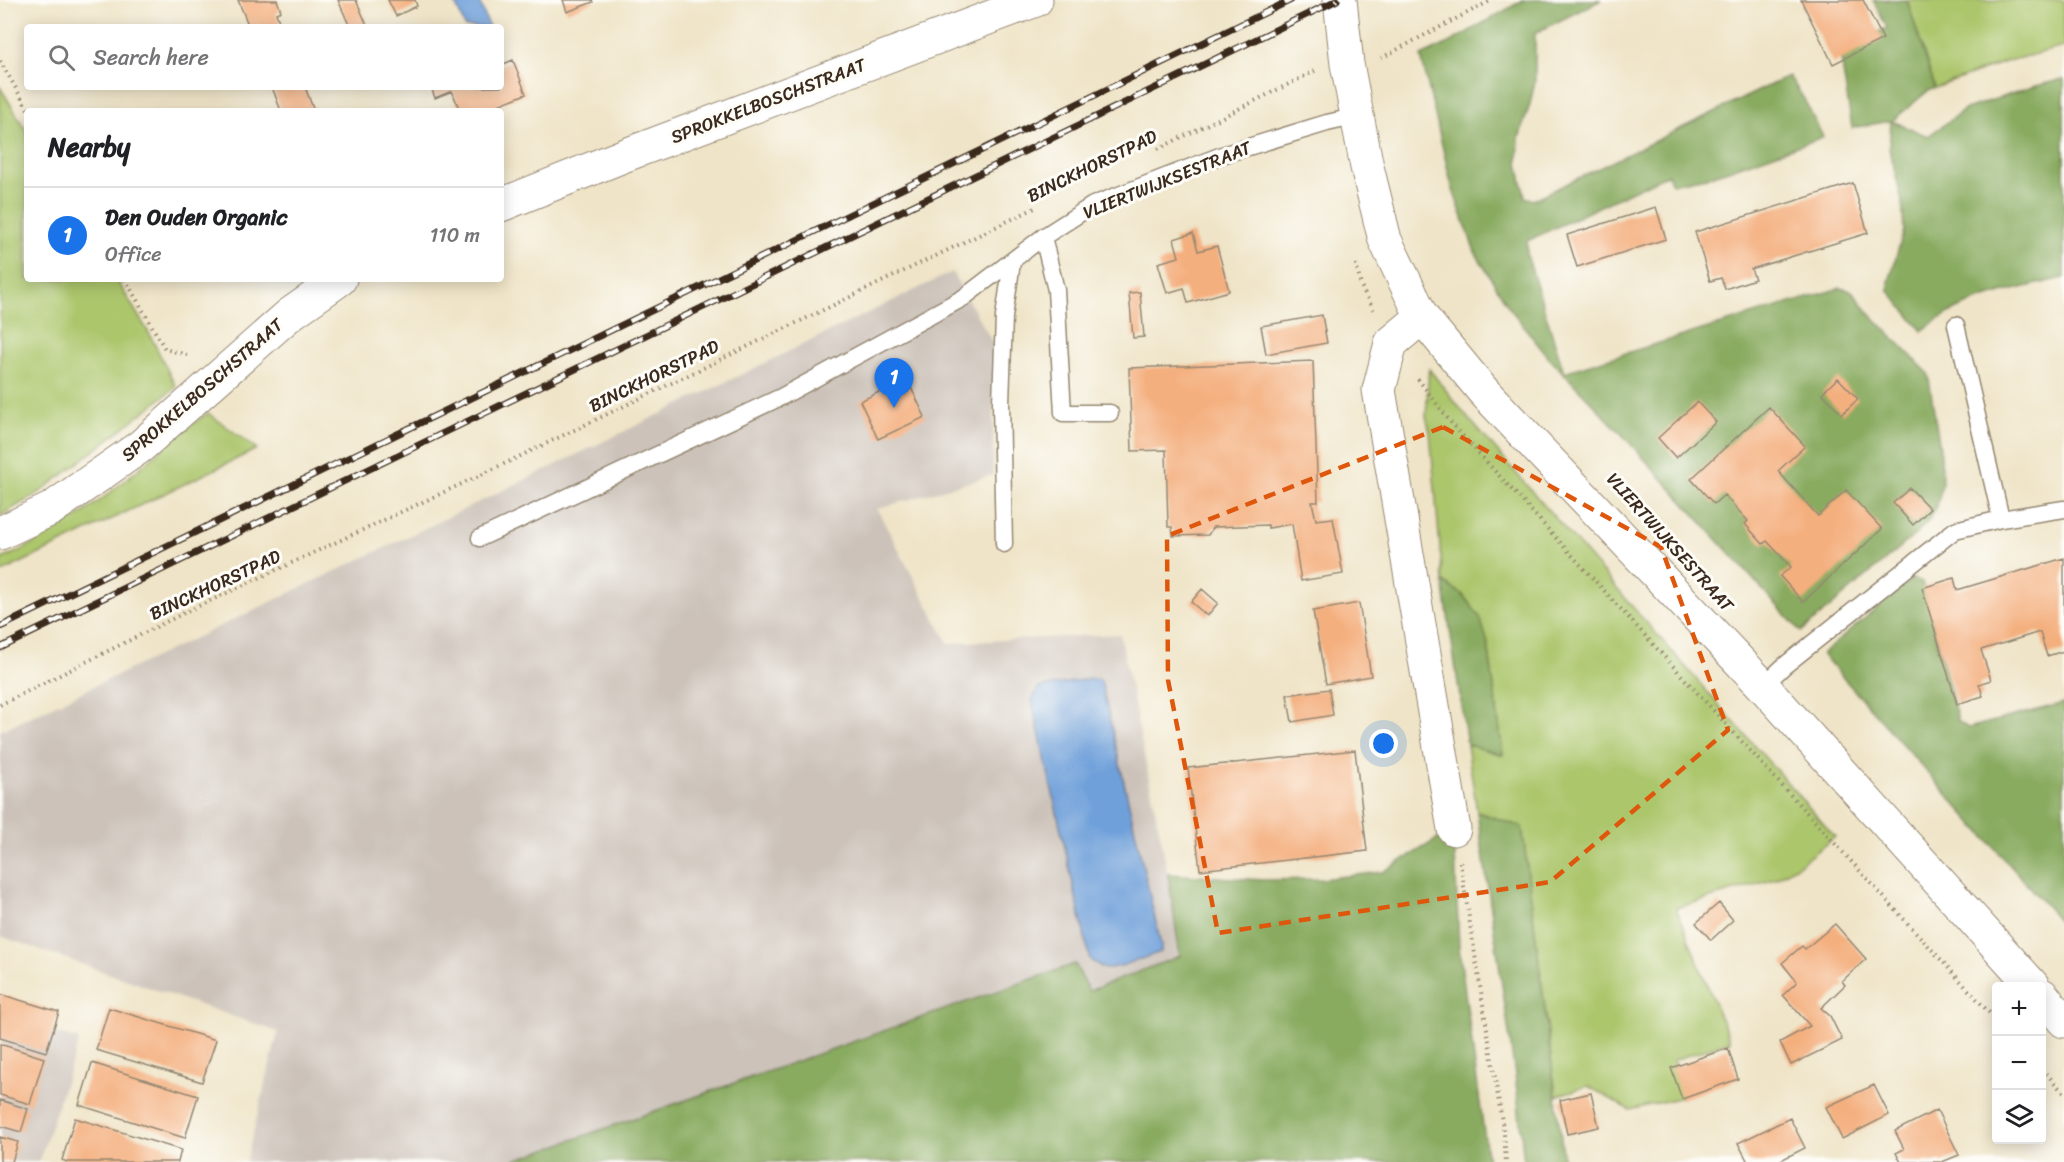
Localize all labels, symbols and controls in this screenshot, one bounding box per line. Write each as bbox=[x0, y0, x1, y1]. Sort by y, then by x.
search box bbox=[24, 24, 504, 90]
text: Search here bbox=[93, 38, 209, 77]
icon: search bbox=[45, 41, 78, 74]
street label: SPROKKELBOSCHSTRAAT bbox=[666, 49, 871, 153]
street label: BINCKHORSTPAD bbox=[1021, 120, 1163, 211]
text: Nearby bbox=[48, 124, 130, 170]
street label: VLIERTWIJKSESTRAAT bbox=[1078, 131, 1257, 228]
text: Den Ouden Organic bbox=[105, 198, 287, 237]
text: 1 bbox=[63, 218, 72, 253]
text: 110 m bbox=[430, 218, 480, 253]
text: Office bbox=[105, 237, 161, 272]
street label: SPROKKELBOSCHSTRAAT bbox=[114, 309, 292, 470]
street label: BINCKHORSTPAD bbox=[583, 330, 725, 421]
pin: 1 bbox=[874, 358, 914, 408]
street label: VLIERTWIJKSESTRAAT bbox=[1598, 465, 1742, 620]
street label: BINCKHORSTPAD bbox=[144, 540, 286, 629]
your location bbox=[1369, 729, 1398, 758]
map controls bbox=[1992, 982, 2046, 1144]
button: + bbox=[1992, 982, 2046, 1036]
button: − bbox=[1992, 1036, 2046, 1090]
button: layers bbox=[1992, 1090, 2046, 1144]

